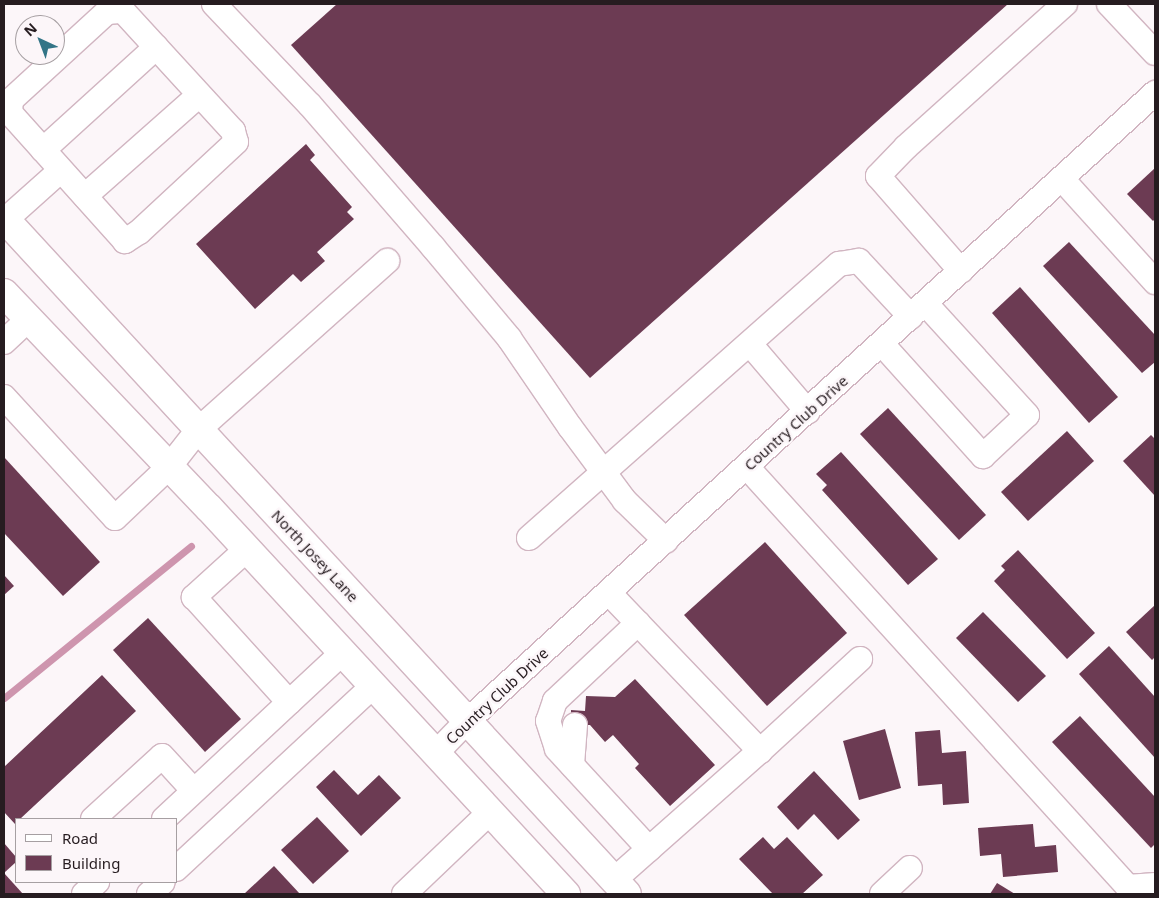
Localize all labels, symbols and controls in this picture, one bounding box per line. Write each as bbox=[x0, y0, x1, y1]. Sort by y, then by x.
north arrow bbox=[15, 15, 65, 65]
text: N bbox=[19, 19, 41, 40]
street label: Country Club Drive bbox=[741, 372, 851, 474]
street label: North Josey Lane bbox=[268, 506, 362, 606]
street label: Country Club Drive bbox=[442, 644, 552, 748]
legend bbox=[15, 818, 178, 883]
text: Road bbox=[62, 828, 98, 848]
text: Building bbox=[62, 853, 120, 873]

